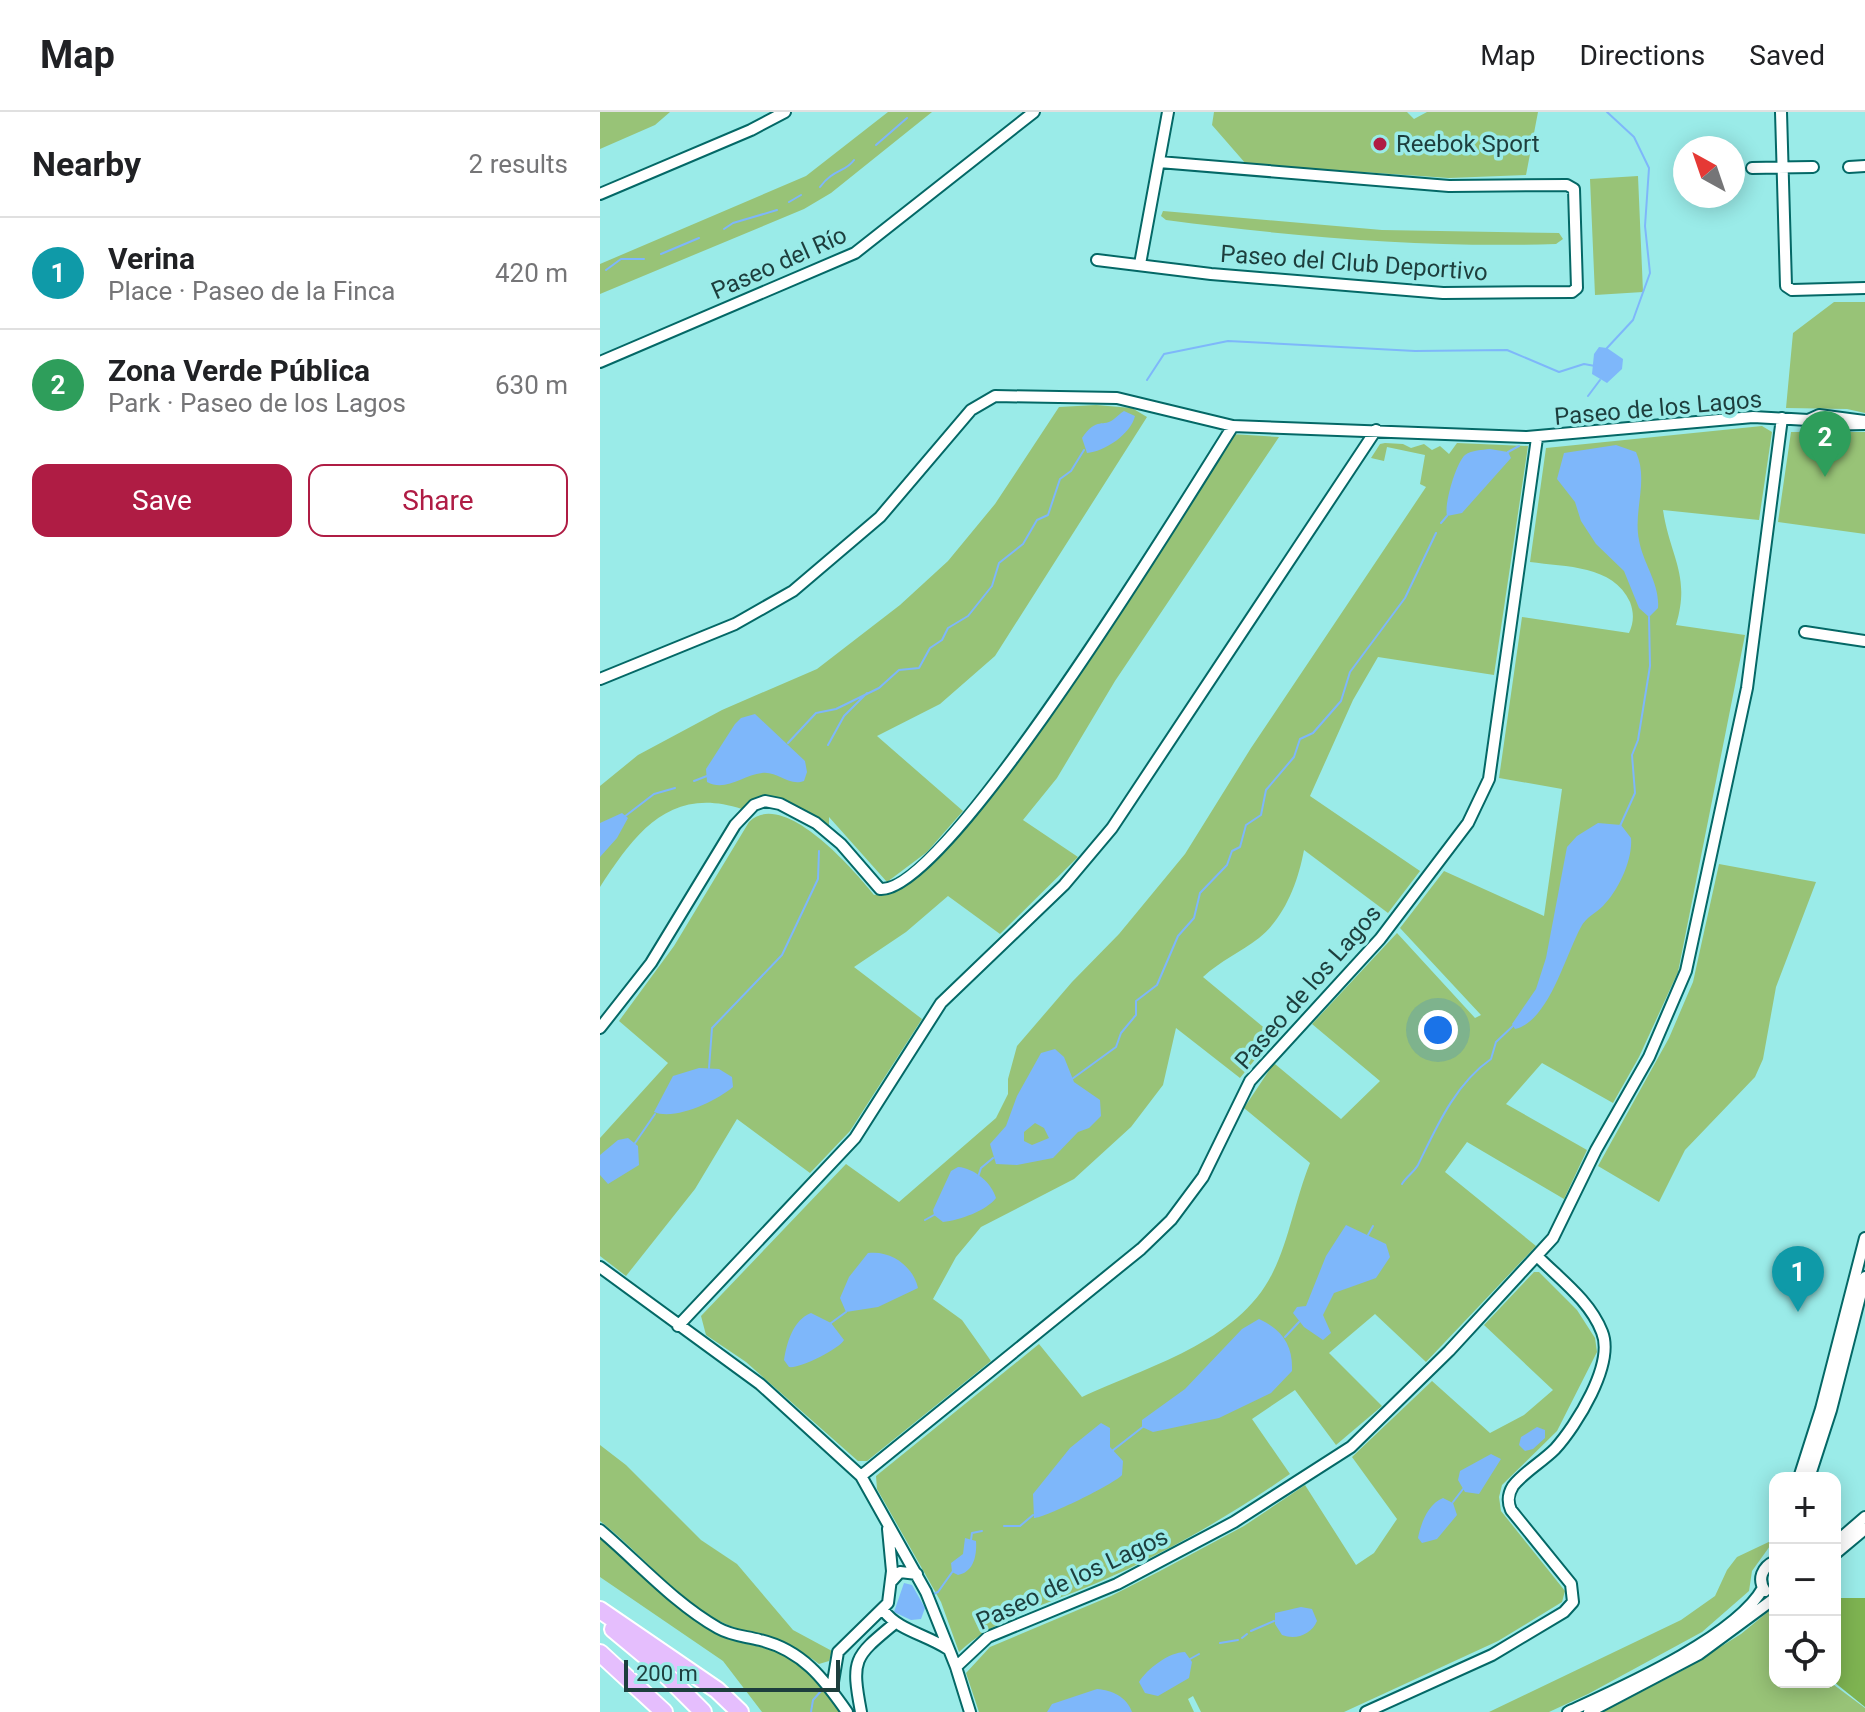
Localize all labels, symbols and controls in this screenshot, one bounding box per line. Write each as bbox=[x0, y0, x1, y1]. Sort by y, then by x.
text: Map bbox=[40, 33, 115, 77]
text: Map bbox=[1480, 39, 1536, 72]
text: Directions bbox=[1580, 39, 1705, 72]
text: Saved bbox=[1749, 39, 1825, 72]
place label: Reebok Sport bbox=[1396, 130, 1540, 158]
marker: Reebok Sport bbox=[1371, 135, 1389, 153]
north arrow bbox=[1673, 136, 1745, 208]
text: Nearby bbox=[32, 144, 141, 184]
text: 2 results bbox=[469, 149, 568, 179]
street label: Paseo del Río bbox=[707, 221, 851, 305]
street label: Paseo del Club Deportivo bbox=[1219, 240, 1489, 286]
text: Verina bbox=[108, 241, 195, 276]
text: 1 bbox=[51, 258, 65, 288]
text: 420 m bbox=[495, 258, 568, 288]
text: Place · Paseo de la Finca bbox=[108, 276, 395, 306]
text: Zona Verde Pública bbox=[108, 353, 370, 388]
text: 2 bbox=[51, 370, 65, 400]
text: 630 m bbox=[495, 370, 568, 400]
street label: Paseo de los Lagos bbox=[1553, 385, 1763, 431]
text: Park · Paseo de los Lagos bbox=[108, 388, 406, 418]
pin: 2 bbox=[1799, 411, 1851, 477]
button: Save bbox=[32, 464, 292, 537]
button: Share bbox=[308, 464, 568, 537]
street label: Paseo de los Lagos bbox=[1229, 899, 1387, 1075]
your location bbox=[1418, 1010, 1458, 1050]
pin: 1 bbox=[1772, 1246, 1824, 1312]
map controls bbox=[1769, 1472, 1841, 1688]
button: + bbox=[1769, 1472, 1841, 1544]
street label: Paseo de los Lagos bbox=[972, 1522, 1172, 1636]
button: − bbox=[1769, 1544, 1841, 1616]
button: locate bbox=[1769, 1616, 1841, 1688]
scale bar bbox=[624, 1656, 840, 1692]
text: 200 m bbox=[636, 1661, 698, 1686]

